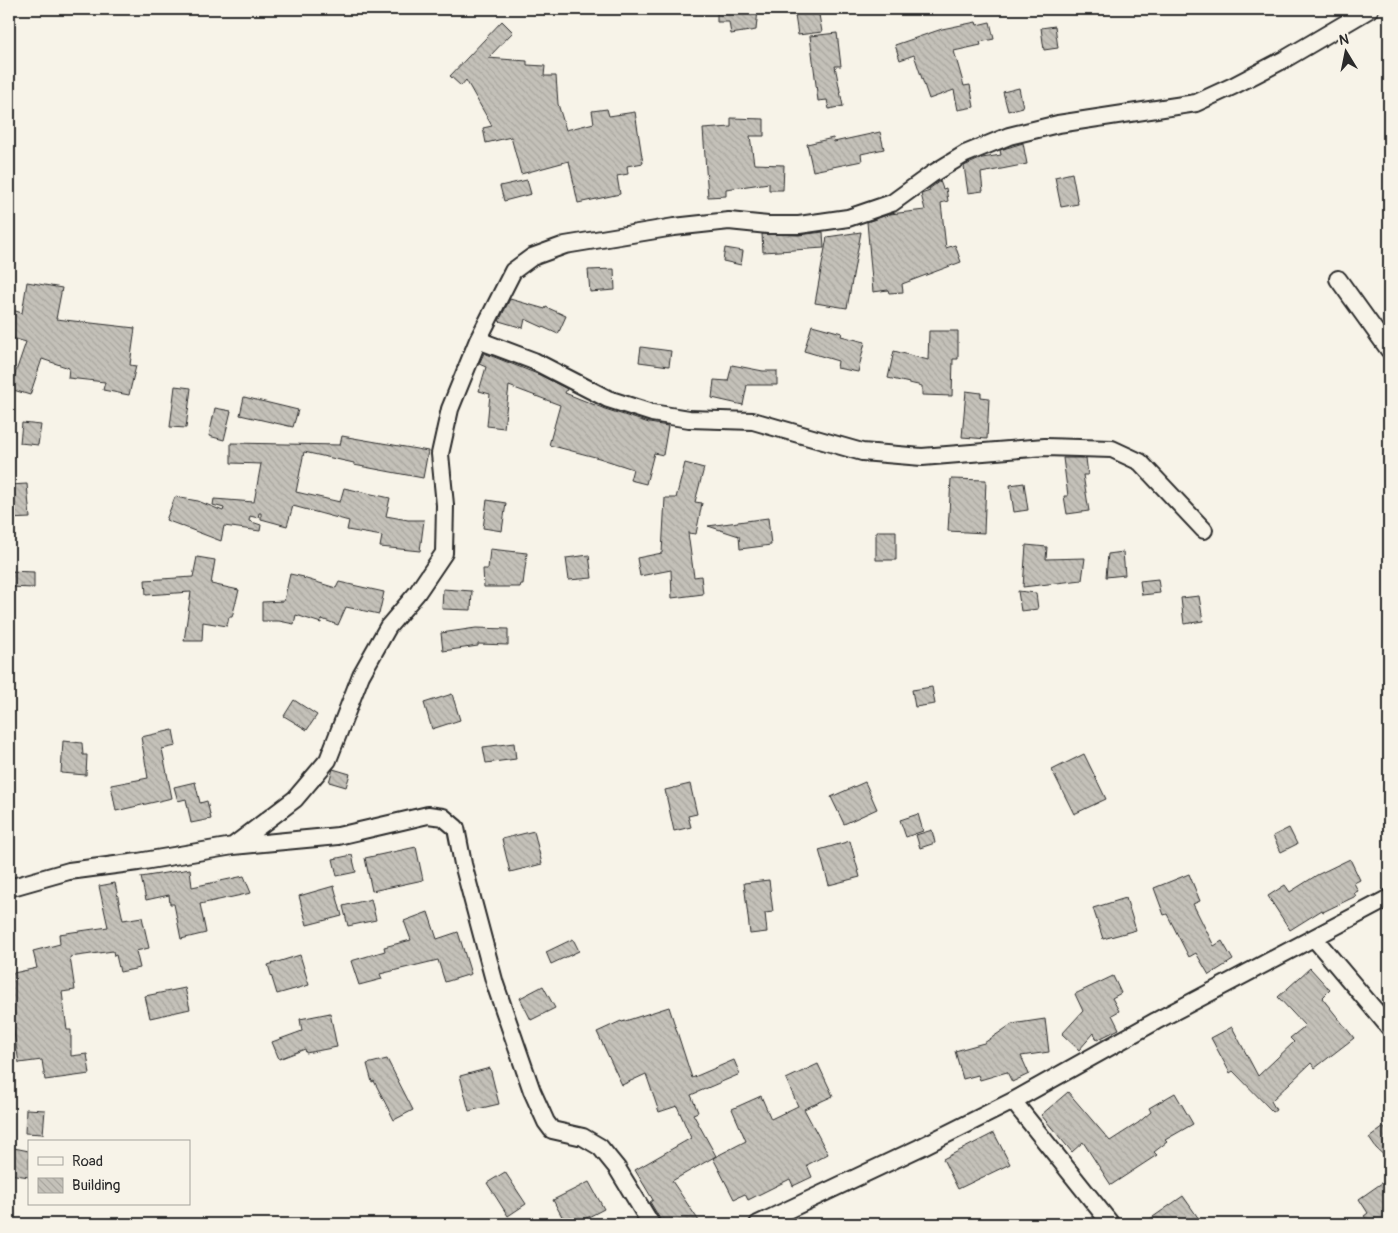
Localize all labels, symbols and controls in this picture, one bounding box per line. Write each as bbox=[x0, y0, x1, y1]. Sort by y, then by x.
north arrow bbox=[1320, 28, 1370, 78]
text: N bbox=[1338, 30, 1350, 49]
legend bbox=[28, 1140, 190, 1206]
text: Road bbox=[72, 1152, 103, 1171]
text: Building bbox=[72, 1176, 120, 1195]

